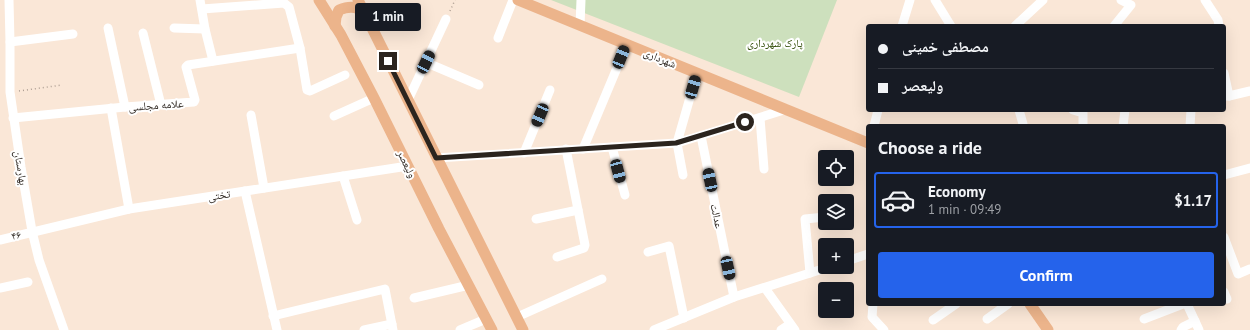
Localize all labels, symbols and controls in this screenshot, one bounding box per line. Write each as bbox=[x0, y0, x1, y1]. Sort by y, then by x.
callout: 1 min bbox=[355, 3, 421, 31]
text: 1 min bbox=[372, 8, 404, 25]
park label: پارک شهرداری bbox=[747, 36, 803, 50]
text: مصطفی خمینی bbox=[902, 37, 989, 56]
car bbox=[611, 44, 631, 70]
street label: شهرداری bbox=[642, 45, 678, 71]
car bbox=[415, 49, 437, 75]
route end bbox=[379, 52, 397, 70]
car bbox=[684, 74, 702, 100]
text: ولیعصر bbox=[902, 76, 943, 95]
street label: علامه مجلسی bbox=[128, 96, 184, 114]
car bbox=[530, 102, 550, 128]
route start bbox=[736, 113, 754, 131]
text: Choose a ride bbox=[878, 136, 982, 159]
street label: ولیعصر bbox=[394, 147, 420, 180]
street label: بهارستان bbox=[11, 150, 31, 186]
map controls bbox=[818, 150, 854, 318]
button: locate bbox=[818, 150, 854, 186]
car bbox=[609, 158, 627, 184]
car bbox=[702, 167, 718, 193]
icon: car bbox=[880, 182, 916, 218]
text: Economy bbox=[928, 182, 986, 201]
street label: تختی bbox=[207, 186, 232, 204]
text: $1.17 bbox=[1174, 191, 1212, 210]
button: layers bbox=[818, 194, 854, 230]
text: 1 min · 09:49 bbox=[928, 201, 1001, 218]
street label: عدالت bbox=[708, 202, 727, 230]
street label: ۴۶ bbox=[10, 227, 23, 243]
button: + bbox=[818, 238, 854, 274]
button: Confirm bbox=[878, 252, 1214, 298]
car bbox=[720, 255, 736, 281]
button: − bbox=[818, 282, 854, 318]

